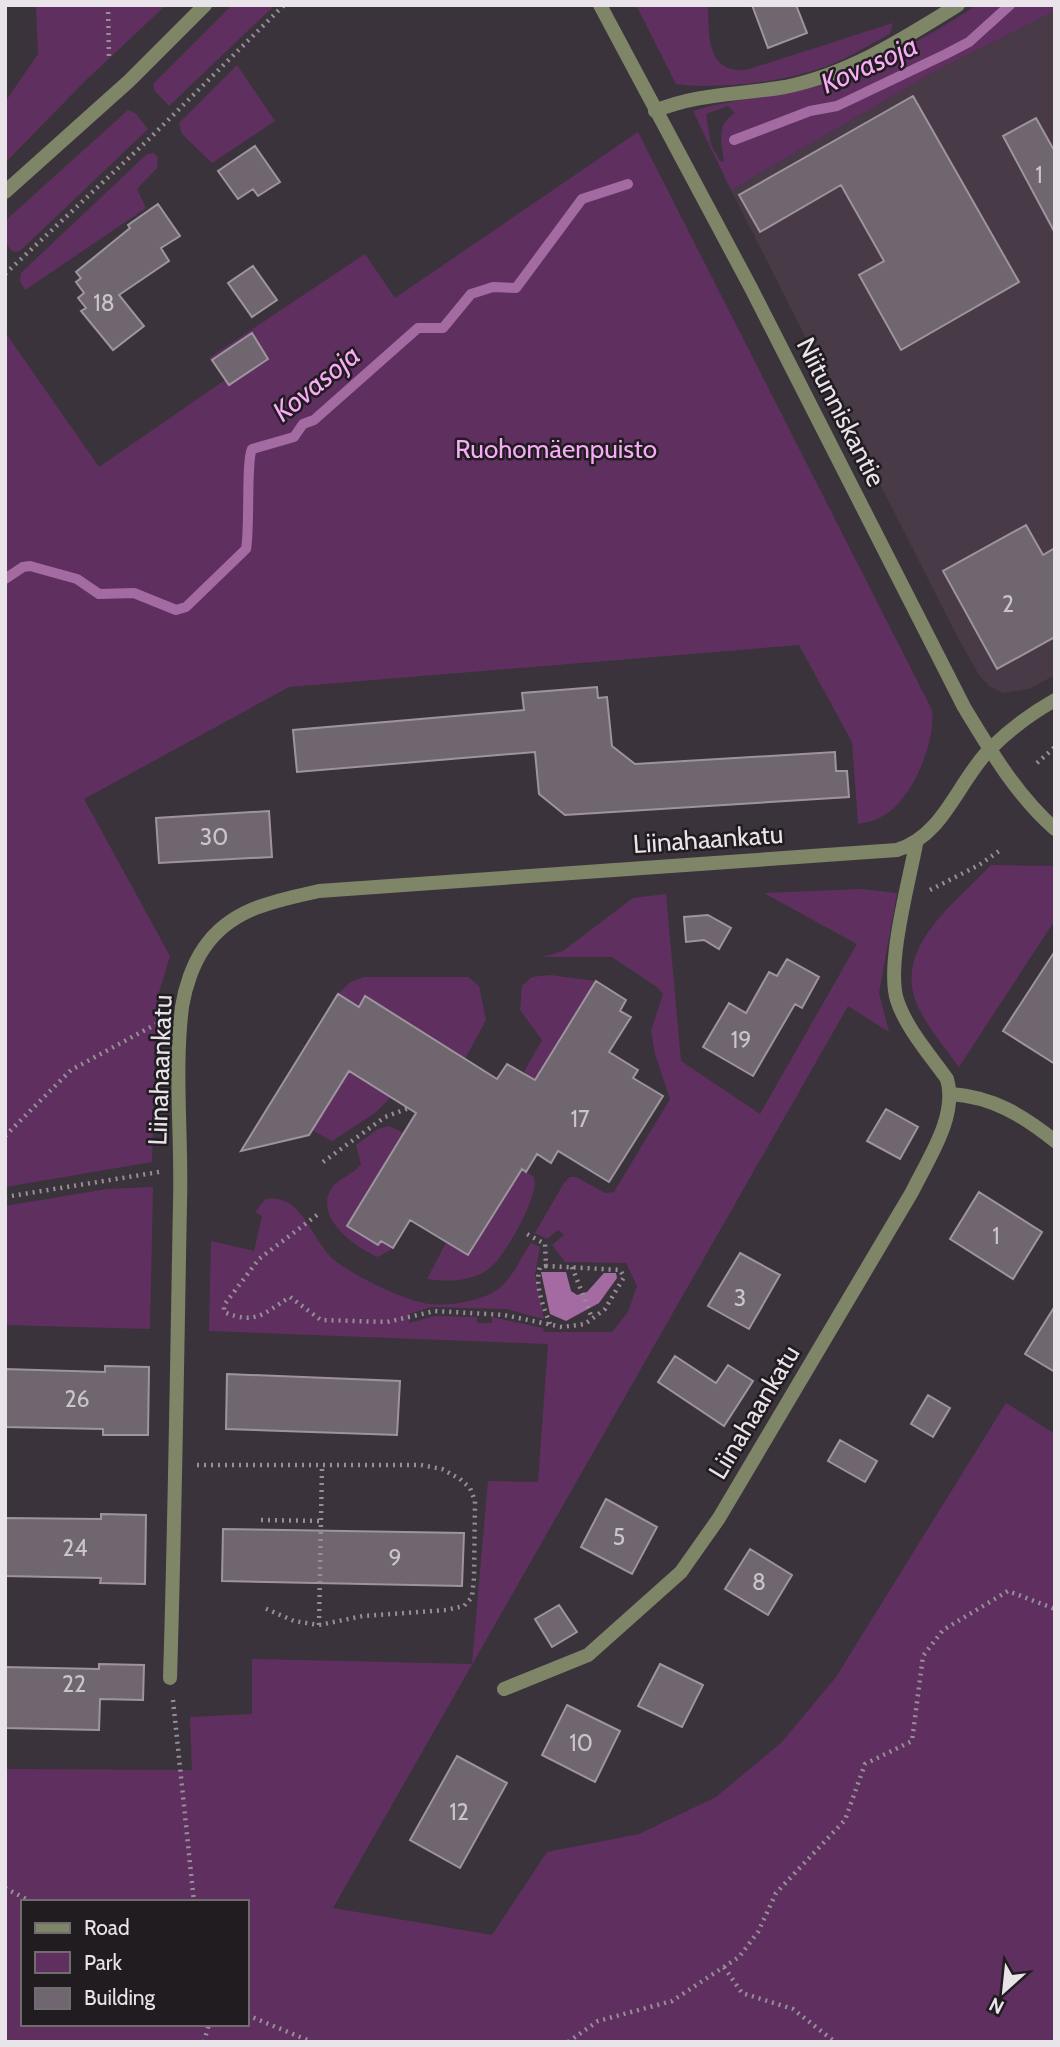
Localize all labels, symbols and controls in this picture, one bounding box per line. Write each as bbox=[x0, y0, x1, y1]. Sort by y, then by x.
water label: Kovasoja bbox=[815, 28, 923, 100]
house number: 1 bbox=[1035, 161, 1043, 189]
house number: 18 bbox=[93, 289, 115, 317]
street label: Niitunniskantie bbox=[790, 332, 892, 492]
water label: Kovasoja bbox=[266, 338, 366, 428]
park label: Ruohomäenpuisto bbox=[455, 433, 657, 465]
house number: 2 bbox=[1002, 590, 1014, 618]
street label: Liinahaankatu bbox=[632, 818, 784, 860]
house number: 30 bbox=[200, 823, 228, 851]
street label: Liinahaankatu bbox=[141, 994, 179, 1146]
house number: 19 bbox=[731, 1026, 751, 1054]
house number: 17 bbox=[570, 1105, 590, 1133]
house number: 1 bbox=[992, 1222, 1000, 1250]
house number: 3 bbox=[734, 1284, 746, 1312]
street label: Liinahaankatu bbox=[701, 1339, 807, 1485]
house number: 26 bbox=[64, 1385, 90, 1413]
house number: 5 bbox=[613, 1523, 625, 1551]
house number: 24 bbox=[62, 1534, 88, 1562]
house number: 9 bbox=[388, 1544, 402, 1572]
house number: 8 bbox=[752, 1568, 766, 1596]
house number: 22 bbox=[62, 1670, 86, 1698]
house number: 10 bbox=[569, 1729, 593, 1757]
house number: 12 bbox=[449, 1798, 469, 1826]
legend bbox=[21, 1900, 248, 2026]
text: Road bbox=[84, 1915, 130, 1940]
text: Park bbox=[84, 1950, 122, 1975]
north arrow bbox=[969, 1956, 1039, 2026]
text: Building bbox=[84, 1985, 156, 2010]
text: N bbox=[985, 1992, 1008, 2019]

